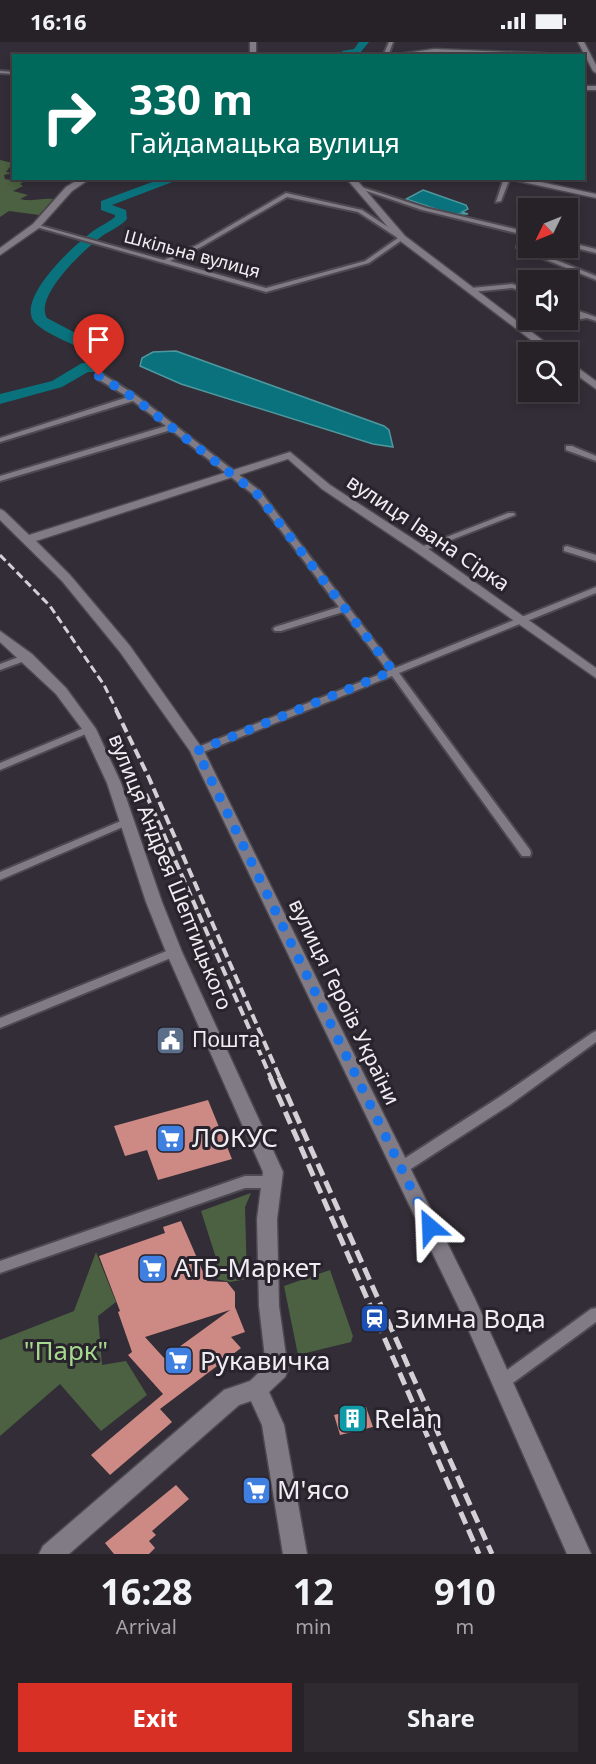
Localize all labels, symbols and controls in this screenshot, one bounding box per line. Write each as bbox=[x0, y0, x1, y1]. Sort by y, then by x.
text: 16:16 bbox=[30, 6, 87, 36]
text: 330 m bbox=[129, 70, 253, 127]
icon: right bbox=[30, 78, 108, 156]
text: Гайдамацька вулиця bbox=[129, 124, 400, 161]
north arrow bbox=[518, 198, 578, 258]
map controls bbox=[518, 198, 578, 402]
street label: Шкільна вулиця bbox=[121, 223, 263, 283]
button: sound bbox=[518, 270, 578, 330]
pin bbox=[73, 314, 124, 376]
icon: arrive bbox=[82, 323, 115, 356]
button: search bbox=[518, 342, 578, 402]
street label: вулиця Івана Сірка bbox=[342, 467, 515, 597]
street label: вулиця Андрея Шептицького bbox=[103, 729, 239, 1014]
street label: вулиця Героїв України bbox=[283, 894, 407, 1109]
public building icon: Пошта bbox=[155, 1024, 187, 1056]
place label: Пошта bbox=[192, 1025, 260, 1053]
place label: ЛОКУС bbox=[192, 1119, 278, 1155]
supermarket icon: ЛОКУС bbox=[155, 1122, 187, 1154]
position arrow bbox=[398, 1195, 462, 1259]
place label: АТБ-Маркет bbox=[174, 1249, 321, 1285]
supermarket icon: АТБ-Маркет bbox=[137, 1252, 169, 1284]
place label: Зимна Вода bbox=[395, 1300, 546, 1336]
station icon: Зимна Вода bbox=[358, 1303, 390, 1335]
park label: "Парк" bbox=[24, 1332, 108, 1368]
place label: Рукавичка bbox=[200, 1342, 331, 1378]
supermarket icon: Рукавичка bbox=[163, 1345, 195, 1377]
place label: Relan bbox=[374, 1400, 442, 1436]
building icon: Relan bbox=[337, 1403, 369, 1435]
place label: М'ясо bbox=[277, 1471, 349, 1507]
supermarket icon: М'ясо bbox=[240, 1474, 272, 1506]
text: 16:28 bbox=[100, 1567, 193, 1616]
text: 12 bbox=[293, 1567, 334, 1616]
text: 910 bbox=[434, 1567, 496, 1616]
text: Arrival bbox=[116, 1613, 177, 1640]
text: min bbox=[295, 1613, 331, 1640]
text: m bbox=[456, 1613, 474, 1640]
button: Exit bbox=[18, 1683, 292, 1752]
button: Share bbox=[304, 1683, 578, 1752]

